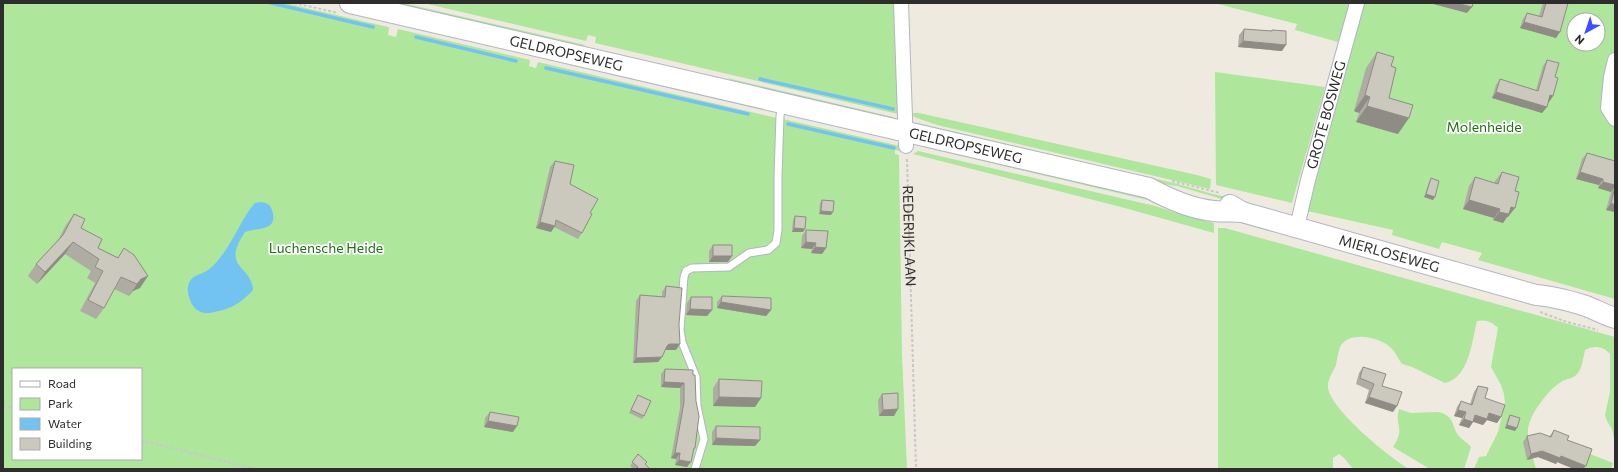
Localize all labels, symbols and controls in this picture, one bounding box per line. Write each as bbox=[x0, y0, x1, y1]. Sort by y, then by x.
north arrow bbox=[1566, 12, 1606, 52]
street label: GELDROPSEWEG bbox=[508, 31, 625, 74]
text: N bbox=[1572, 32, 1587, 48]
street label: GROTE BOSWEG bbox=[1302, 58, 1349, 171]
park label: Molenheide bbox=[1446, 118, 1522, 135]
street label: GELDROPSEWEG bbox=[908, 124, 1024, 166]
street label: REDERIJKLAAN bbox=[900, 185, 920, 287]
street label: MIERLOSEWEG bbox=[1337, 231, 1442, 275]
park label: Luchensche Heide bbox=[269, 239, 383, 256]
legend bbox=[12, 368, 142, 460]
text: Road bbox=[48, 376, 76, 390]
text: Park bbox=[48, 396, 74, 410]
text: Water bbox=[48, 416, 82, 430]
text: Building bbox=[48, 436, 92, 450]

